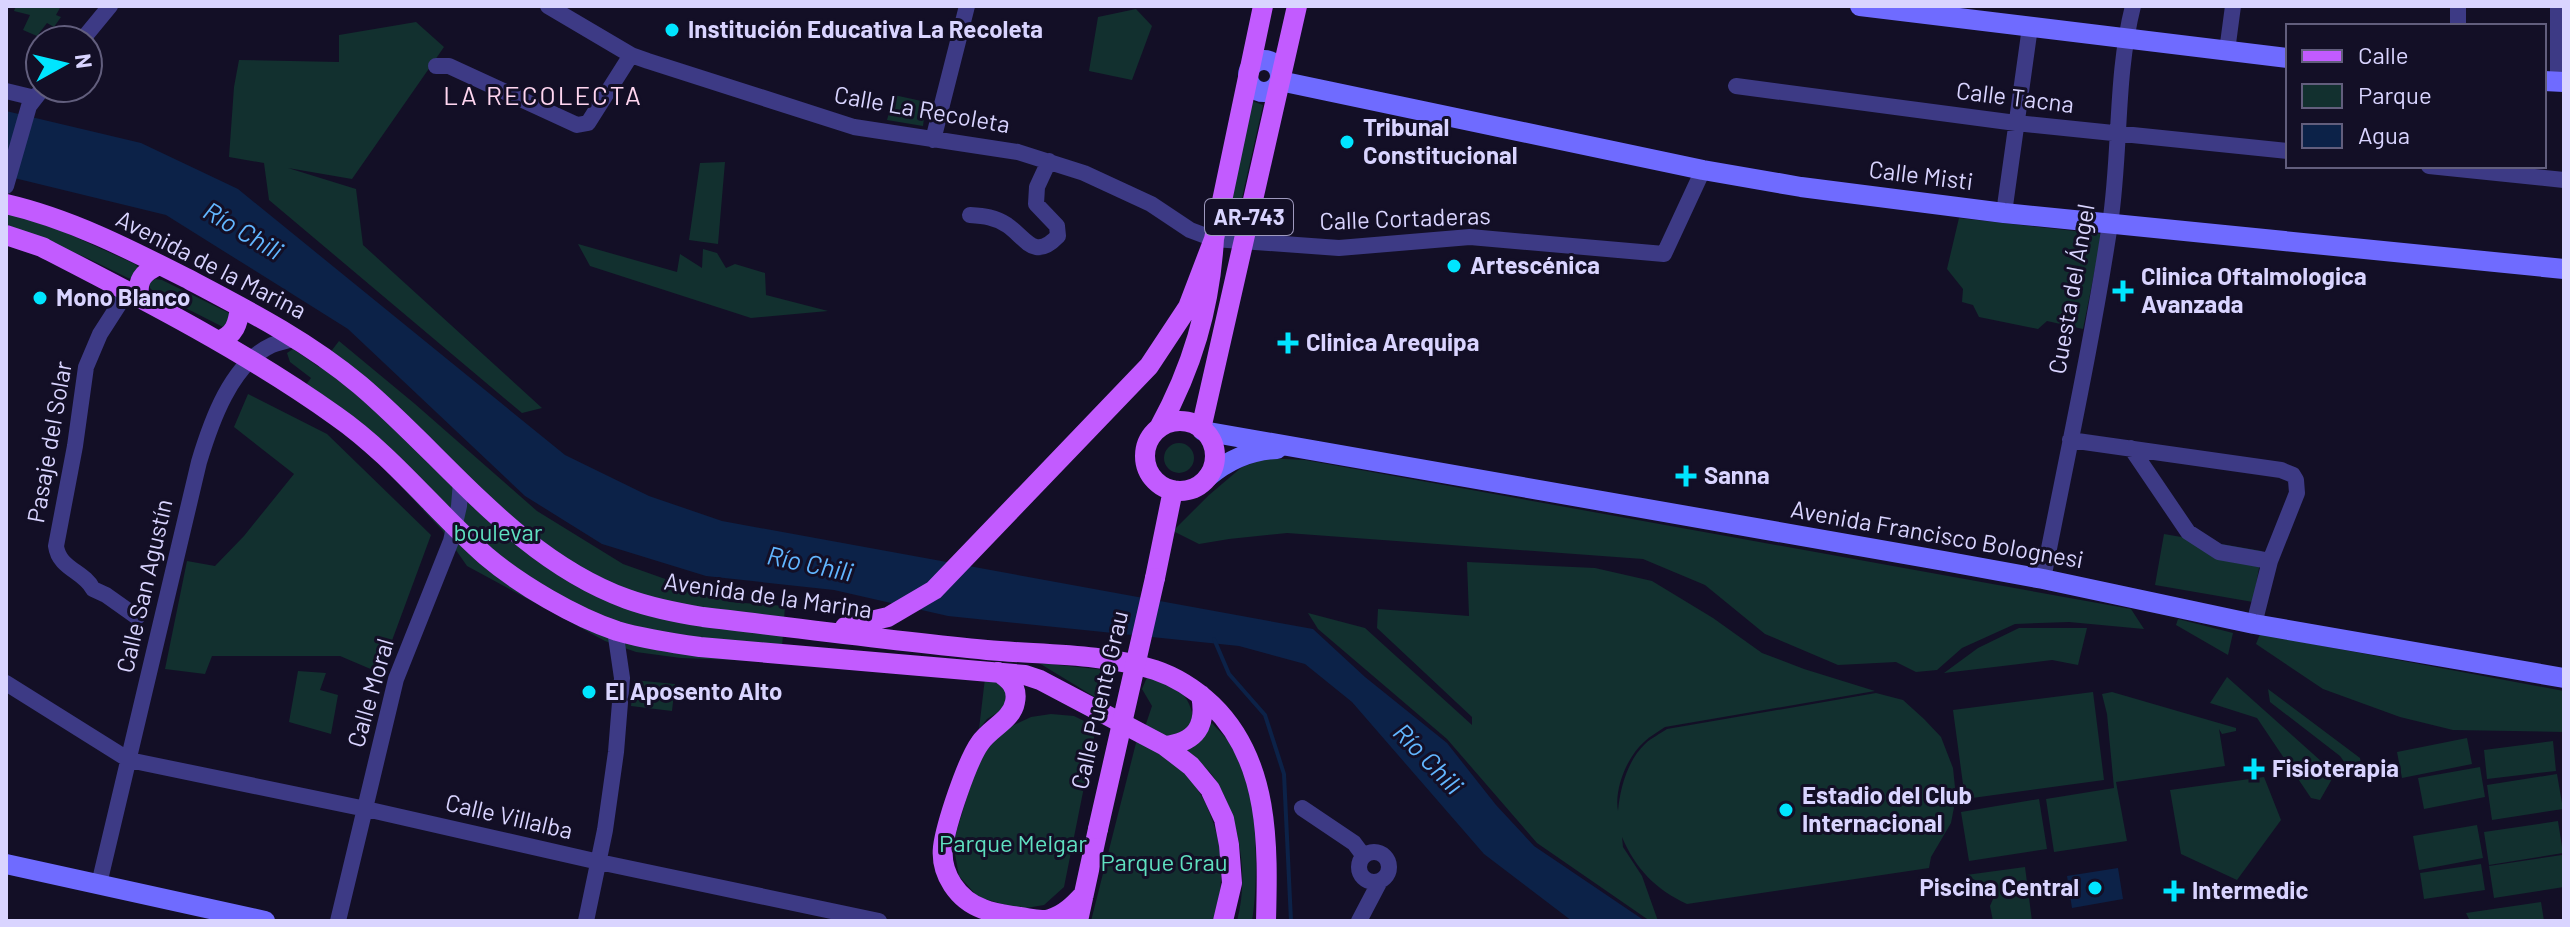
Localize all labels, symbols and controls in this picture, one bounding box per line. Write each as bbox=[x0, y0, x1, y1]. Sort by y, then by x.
place label: Institución Educativa La Recoleta bbox=[688, 14, 1043, 43]
marker: Institución Educativa La Recoleta bbox=[663, 21, 681, 39]
north arrow bbox=[24, 24, 104, 104]
legend bbox=[2286, 24, 2546, 168]
text: Calle bbox=[2358, 40, 2409, 69]
text: N bbox=[71, 52, 99, 70]
street label: Calle Tacna bbox=[1955, 75, 2076, 118]
district label: LA RECOLECTA bbox=[443, 79, 643, 110]
street label: Calle La Recoleta bbox=[832, 79, 1012, 138]
text: Parque bbox=[2358, 80, 2432, 109]
place label: Tribunal Constitucional bbox=[1363, 112, 1518, 169]
text: Agua bbox=[2358, 120, 2410, 149]
marker: Tribunal Constitucional bbox=[1338, 133, 1356, 151]
street label: Calle Misti bbox=[1867, 154, 1975, 195]
water label: Río Chili bbox=[198, 194, 290, 266]
road number: AR-743 bbox=[1205, 199, 1293, 235]
street label: Calle Cortaderas bbox=[1319, 200, 1491, 235]
street label: Cuesta del Ángel bbox=[2041, 201, 2100, 376]
street label: Avenida de la Marina bbox=[112, 203, 312, 324]
place label: Artescénica bbox=[1470, 250, 1600, 279]
marker: Artescénica bbox=[1445, 257, 1463, 275]
place label: Clinica Oftalmologica Avanzada bbox=[2141, 261, 2367, 318]
marker: Clinica Oftalmologica Avanzada bbox=[2112, 280, 2134, 302]
place label: Mono Blanco bbox=[56, 282, 190, 311]
marker: Mono Blanco bbox=[31, 289, 49, 307]
place label: Clinica Arequipa bbox=[1306, 327, 1479, 356]
marker: Clinica Arequipa bbox=[1277, 332, 1299, 354]
street label: Pasaje del Solar bbox=[20, 358, 77, 525]
place label: Sanna bbox=[1704, 460, 1770, 489]
marker: Sanna bbox=[1675, 465, 1697, 487]
street label: Avenida Francisco Bolognesi bbox=[1789, 493, 2086, 574]
street label: Calle San Agustín bbox=[109, 496, 178, 675]
park label: boulevar bbox=[453, 517, 543, 546]
water label: Río Chili bbox=[764, 538, 857, 587]
street label: Avenida de la Marina bbox=[662, 566, 874, 623]
street label: Calle Puente Grau bbox=[1064, 607, 1133, 792]
street label: Calle Moral bbox=[340, 635, 399, 750]
place label: El Aposento Alto bbox=[605, 676, 782, 705]
marker: El Aposento Alto bbox=[580, 683, 598, 701]
water label: Río Chili bbox=[1388, 716, 1471, 800]
place label: Fisioterapia bbox=[2272, 753, 2399, 782]
marker: Fisioterapia bbox=[2243, 758, 2265, 780]
place label: Estadio del Club Internacional bbox=[1802, 780, 1972, 837]
street label: Calle Villalba bbox=[443, 787, 576, 844]
marker: Estadio del Club Internacional bbox=[1777, 801, 1795, 819]
park label: Parque Melgar bbox=[939, 828, 1087, 857]
park label: Parque Grau bbox=[1100, 847, 1228, 876]
place label: Piscina Central bbox=[1919, 872, 2079, 901]
place label: Intermedic bbox=[2192, 875, 2308, 904]
marker: Piscina Central bbox=[2086, 879, 2104, 897]
marker: Intermedic bbox=[2163, 880, 2185, 902]

